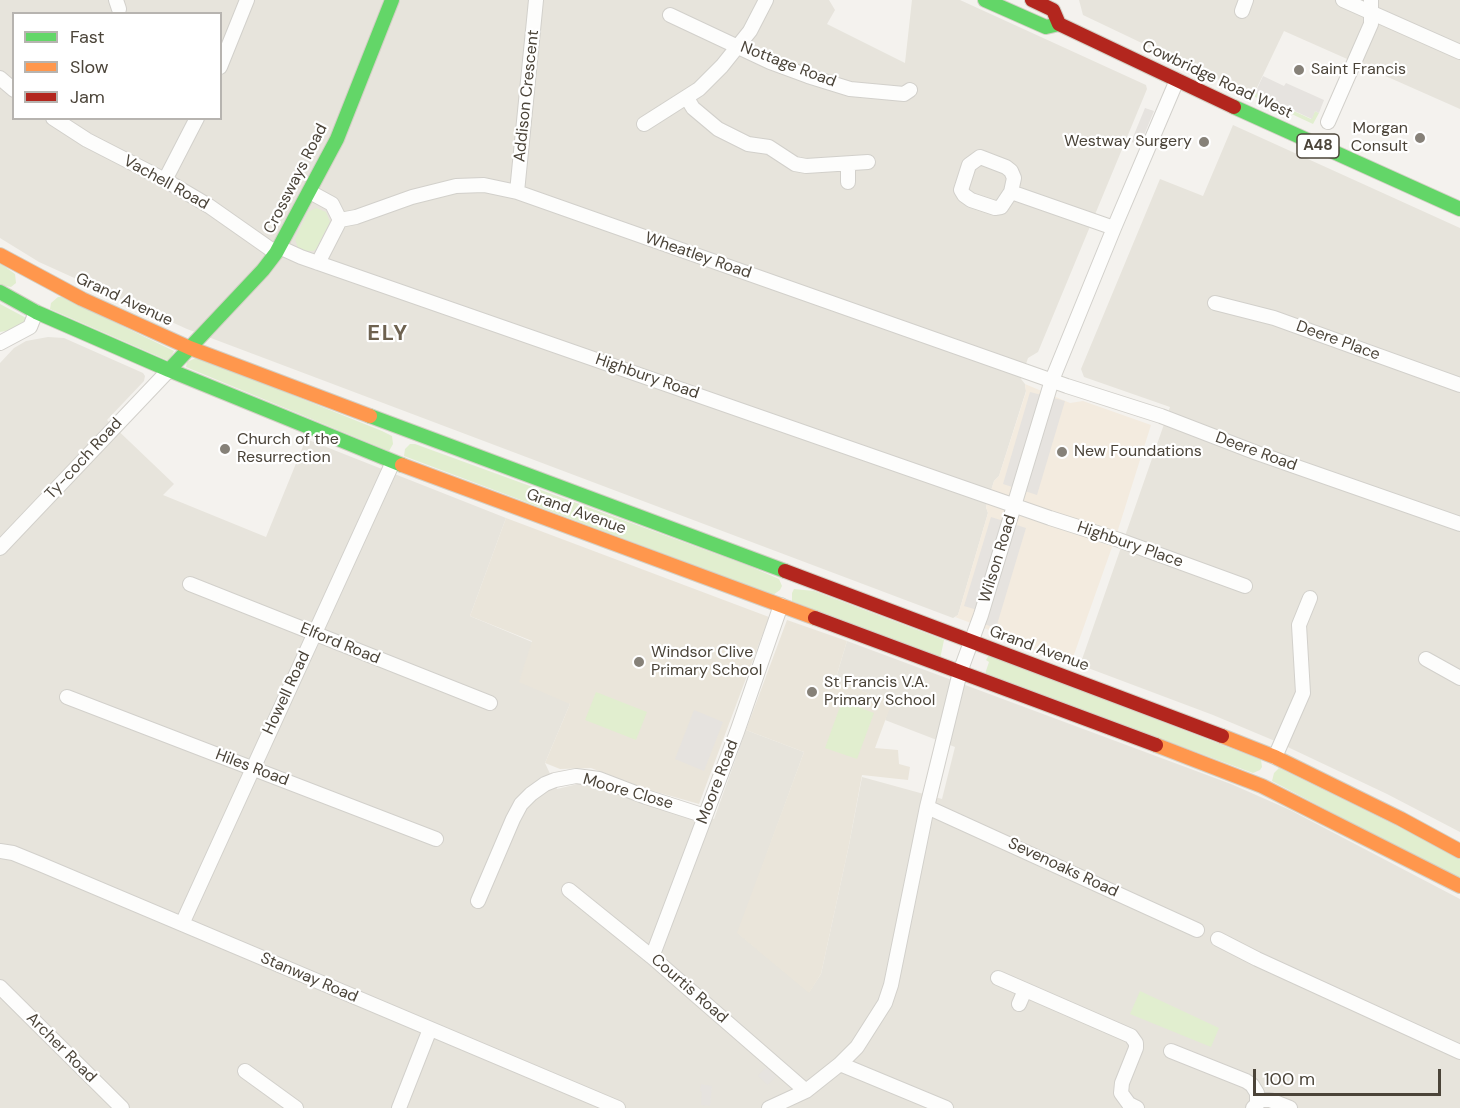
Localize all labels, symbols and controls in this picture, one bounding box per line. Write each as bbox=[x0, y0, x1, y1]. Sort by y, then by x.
legend bbox=[12, 12, 222, 120]
text: Fast bbox=[70, 25, 105, 49]
street label: Addison Crescent bbox=[511, 29, 543, 163]
street label: Cowbridge Road West bbox=[1139, 37, 1295, 123]
street label: Nottage Road bbox=[738, 38, 838, 92]
text: Slow bbox=[70, 55, 109, 79]
place label: Saint Francis bbox=[1311, 60, 1406, 80]
marker: Saint Francis bbox=[1292, 63, 1306, 77]
text: Jam bbox=[70, 85, 105, 109]
place label: Morgan Consult bbox=[1351, 119, 1408, 157]
street label: Crossways Road bbox=[260, 121, 332, 237]
marker: Morgan Consult bbox=[1413, 131, 1427, 145]
place label: Westway Surgery bbox=[1064, 132, 1192, 152]
road number: A48 bbox=[1297, 134, 1339, 158]
marker: Westway Surgery bbox=[1197, 135, 1211, 149]
street label: Vachell Road bbox=[120, 152, 212, 214]
street label: Wheatley Road bbox=[642, 229, 754, 283]
street label: Grand Avenue bbox=[73, 269, 175, 331]
street label: Deere Place bbox=[1293, 317, 1383, 365]
district label: ELY bbox=[367, 321, 409, 347]
street label: Highbury Road bbox=[593, 350, 701, 404]
street label: Ty-coch Road bbox=[41, 414, 127, 504]
street label: Deere Road bbox=[1213, 428, 1299, 476]
place label: Church of the Resurrection bbox=[237, 430, 339, 468]
marker: Church of the Resurrection bbox=[218, 442, 232, 456]
place label: New Foundations bbox=[1074, 442, 1202, 462]
marker: New Foundations bbox=[1055, 445, 1069, 459]
street label: Grand Avenue bbox=[524, 485, 628, 539]
street label: Wilson Road bbox=[976, 513, 1020, 605]
street label: Highbury Place bbox=[1074, 518, 1186, 572]
street label: Elford Road bbox=[297, 619, 383, 669]
street label: Grand Avenue bbox=[987, 622, 1091, 676]
place label: Windsor Clive Primary School bbox=[651, 643, 762, 681]
street label: Howell Road bbox=[259, 648, 315, 738]
marker: Windsor Clive Primary School bbox=[632, 655, 646, 669]
place label: St Francis V.A. Primary School bbox=[824, 673, 935, 711]
marker: St Francis V.A. Primary School bbox=[805, 685, 819, 699]
street label: Moore Road bbox=[693, 737, 743, 827]
street label: Hiles Road bbox=[213, 745, 291, 791]
street label: Moore Close bbox=[581, 770, 675, 814]
street label: Sevenoaks Road bbox=[1005, 834, 1121, 902]
street label: Stanway Road bbox=[257, 949, 361, 1007]
street label: Courtis Road bbox=[647, 950, 731, 1028]
street label: Archer Road bbox=[22, 1009, 100, 1087]
scale bar bbox=[1256, 1057, 1444, 1095]
text: 100 m bbox=[1264, 1067, 1315, 1091]

